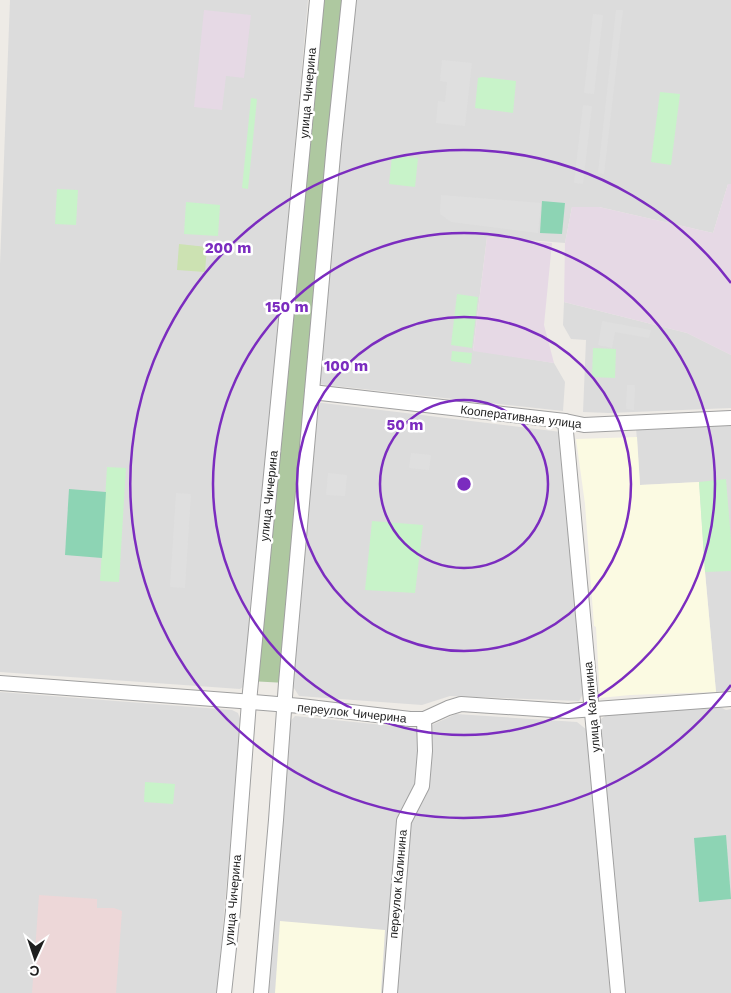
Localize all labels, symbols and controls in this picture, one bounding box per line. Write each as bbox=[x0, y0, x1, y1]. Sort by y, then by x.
street label: улица Чичерина bbox=[297, 47, 319, 139]
text: 200 m bbox=[205, 239, 251, 257]
text: 150 m bbox=[265, 298, 309, 316]
text: 100 m bbox=[324, 357, 368, 375]
street label: Кооперативная улица bbox=[460, 403, 583, 431]
text: 50 m bbox=[387, 416, 423, 434]
street label: улица Чичерина bbox=[257, 450, 281, 542]
centre of rings bbox=[455, 475, 473, 493]
street label: улица Калинина bbox=[581, 661, 603, 753]
street label: переулок Чичерина bbox=[297, 700, 408, 726]
street label: переулок Калинина bbox=[386, 829, 410, 939]
street label: улица Чичерина bbox=[222, 854, 244, 946]
north arrow bbox=[10, 933, 60, 983]
text: С bbox=[29, 963, 40, 979]

